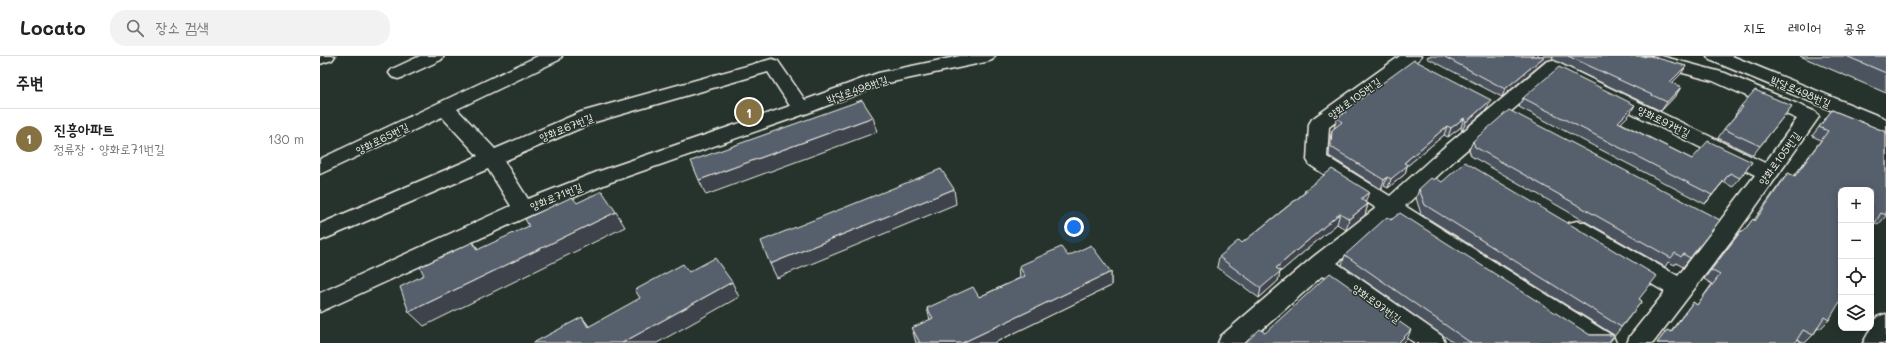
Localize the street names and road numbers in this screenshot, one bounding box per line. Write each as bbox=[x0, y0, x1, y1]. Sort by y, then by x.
street label: 박달로498번길 bbox=[824, 71, 890, 106]
street label: 박달로498번길 bbox=[1769, 72, 1833, 110]
street label: 양화로105번길 bbox=[1324, 74, 1384, 122]
street label: 양화로97번길 bbox=[1635, 102, 1693, 140]
street label: 양화로67번길 bbox=[537, 109, 595, 145]
street label: 양화로65번길 bbox=[353, 119, 411, 157]
street label: 양화로105번길 bbox=[1755, 128, 1803, 188]
street label: 양화로71번길 bbox=[528, 179, 585, 213]
street label: 양화로97번길 bbox=[1350, 280, 1405, 326]

